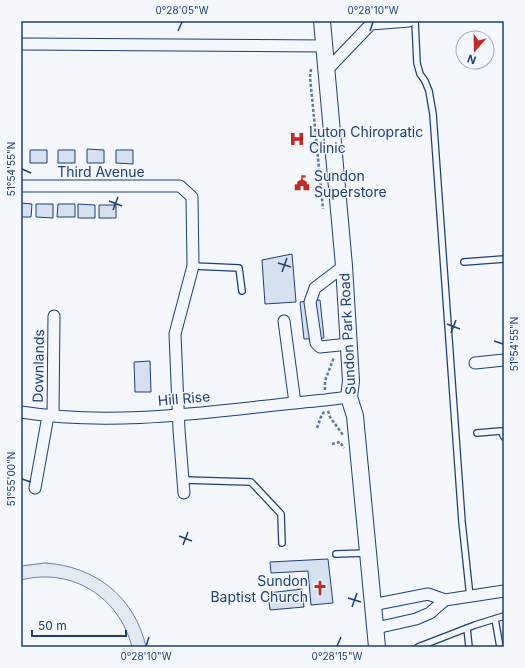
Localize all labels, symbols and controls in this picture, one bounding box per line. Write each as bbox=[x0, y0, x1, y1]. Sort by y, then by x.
text: 0°28'05"W bbox=[155, 4, 209, 16]
text: 0°28'10"W bbox=[347, 4, 399, 16]
north arrow bbox=[455, 30, 495, 70]
text: N bbox=[465, 51, 478, 67]
place label: Luton Chiropratic Clinic bbox=[309, 123, 423, 156]
hospital icon: Luton Chiropratic Clinic bbox=[288, 130, 306, 148]
text: 51°54'55"N bbox=[5, 142, 17, 196]
street label: Third Avenue bbox=[57, 163, 145, 180]
place label: Sundon Superstore bbox=[314, 167, 387, 200]
public building icon: Sundon Superstore bbox=[293, 174, 311, 192]
street label: Sundon Park Road bbox=[335, 272, 359, 396]
text: 51°54'55"N bbox=[508, 317, 520, 371]
street label: Downlands bbox=[29, 329, 47, 403]
street label: Hill Rise bbox=[157, 387, 211, 409]
text: 51°55'00"N bbox=[5, 452, 17, 506]
place label: Sundon Baptist Church bbox=[210, 572, 308, 605]
church icon: Sundon Baptist Church bbox=[311, 579, 329, 597]
scale bar bbox=[32, 612, 126, 638]
text: 50 m bbox=[38, 618, 67, 633]
text: 0°28'10"W bbox=[120, 650, 172, 662]
text: 0°28'15"W bbox=[312, 650, 363, 662]

